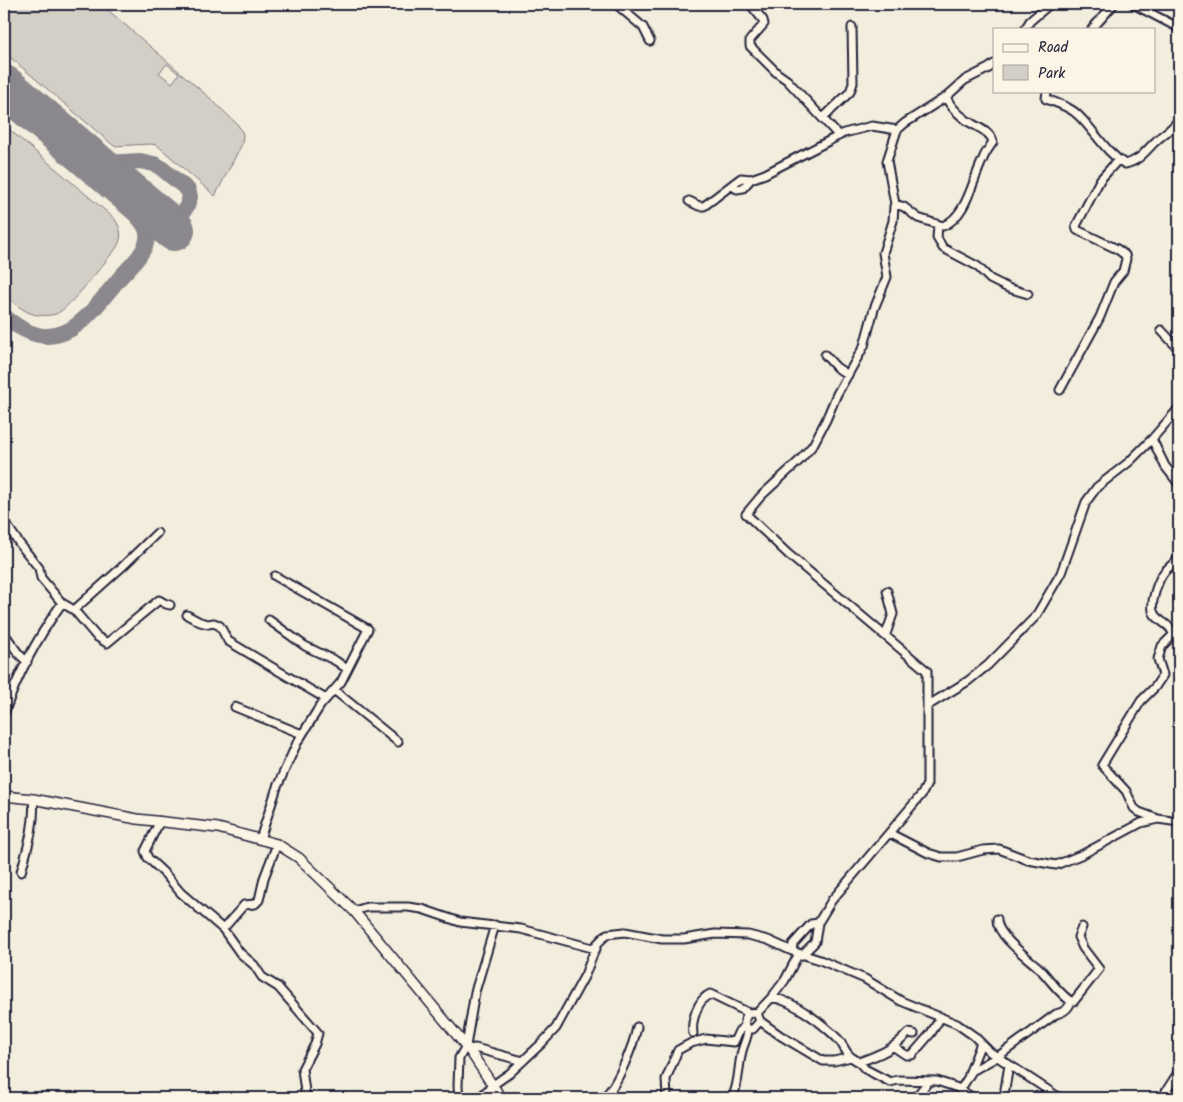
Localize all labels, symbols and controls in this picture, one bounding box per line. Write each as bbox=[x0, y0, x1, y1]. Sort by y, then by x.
legend bbox=[993, 28, 1156, 92]
text: Road bbox=[1038, 36, 1069, 60]
text: Park bbox=[1038, 62, 1066, 86]

